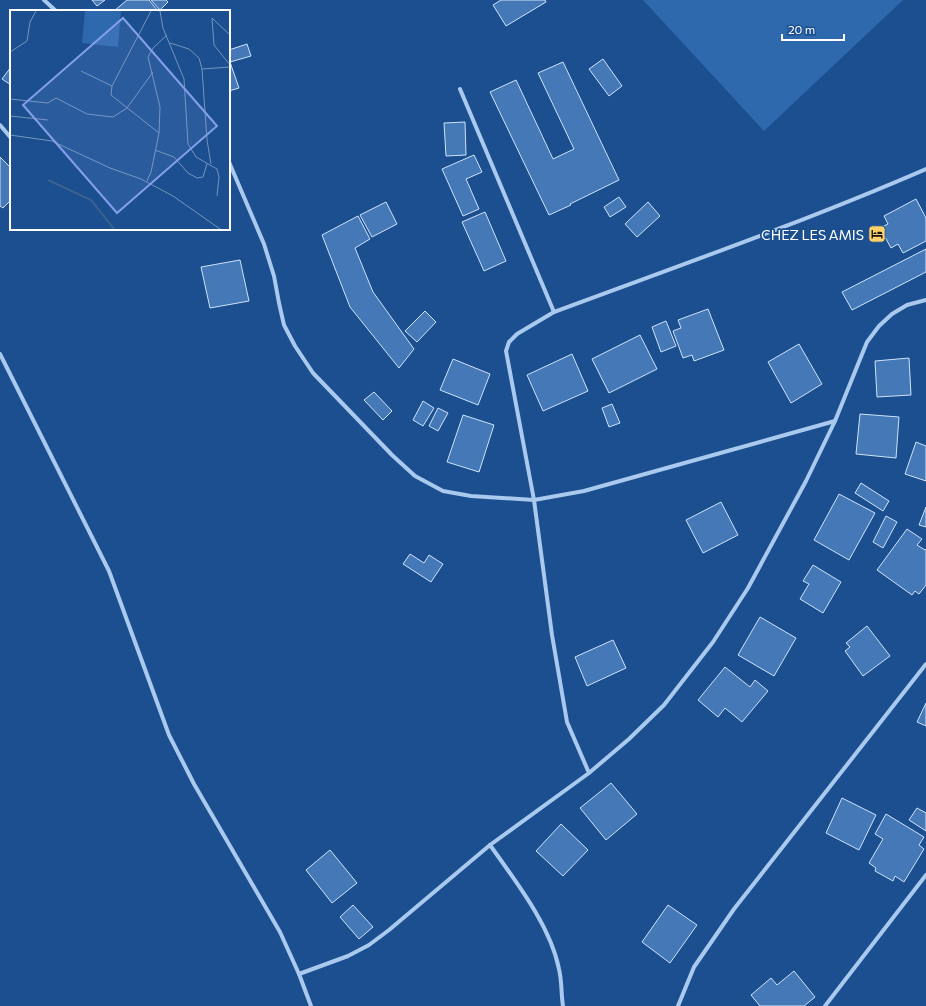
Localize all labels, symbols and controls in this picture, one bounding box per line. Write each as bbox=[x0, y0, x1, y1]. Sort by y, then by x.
inset map bbox=[10, 10, 230, 230]
scale bar bbox=[782, 16, 844, 42]
text: 20 m bbox=[788, 22, 815, 36]
hotel icon: CHEZ LES AMIS bbox=[867, 224, 887, 244]
place label: CHEZ LES AMIS bbox=[761, 226, 864, 243]

